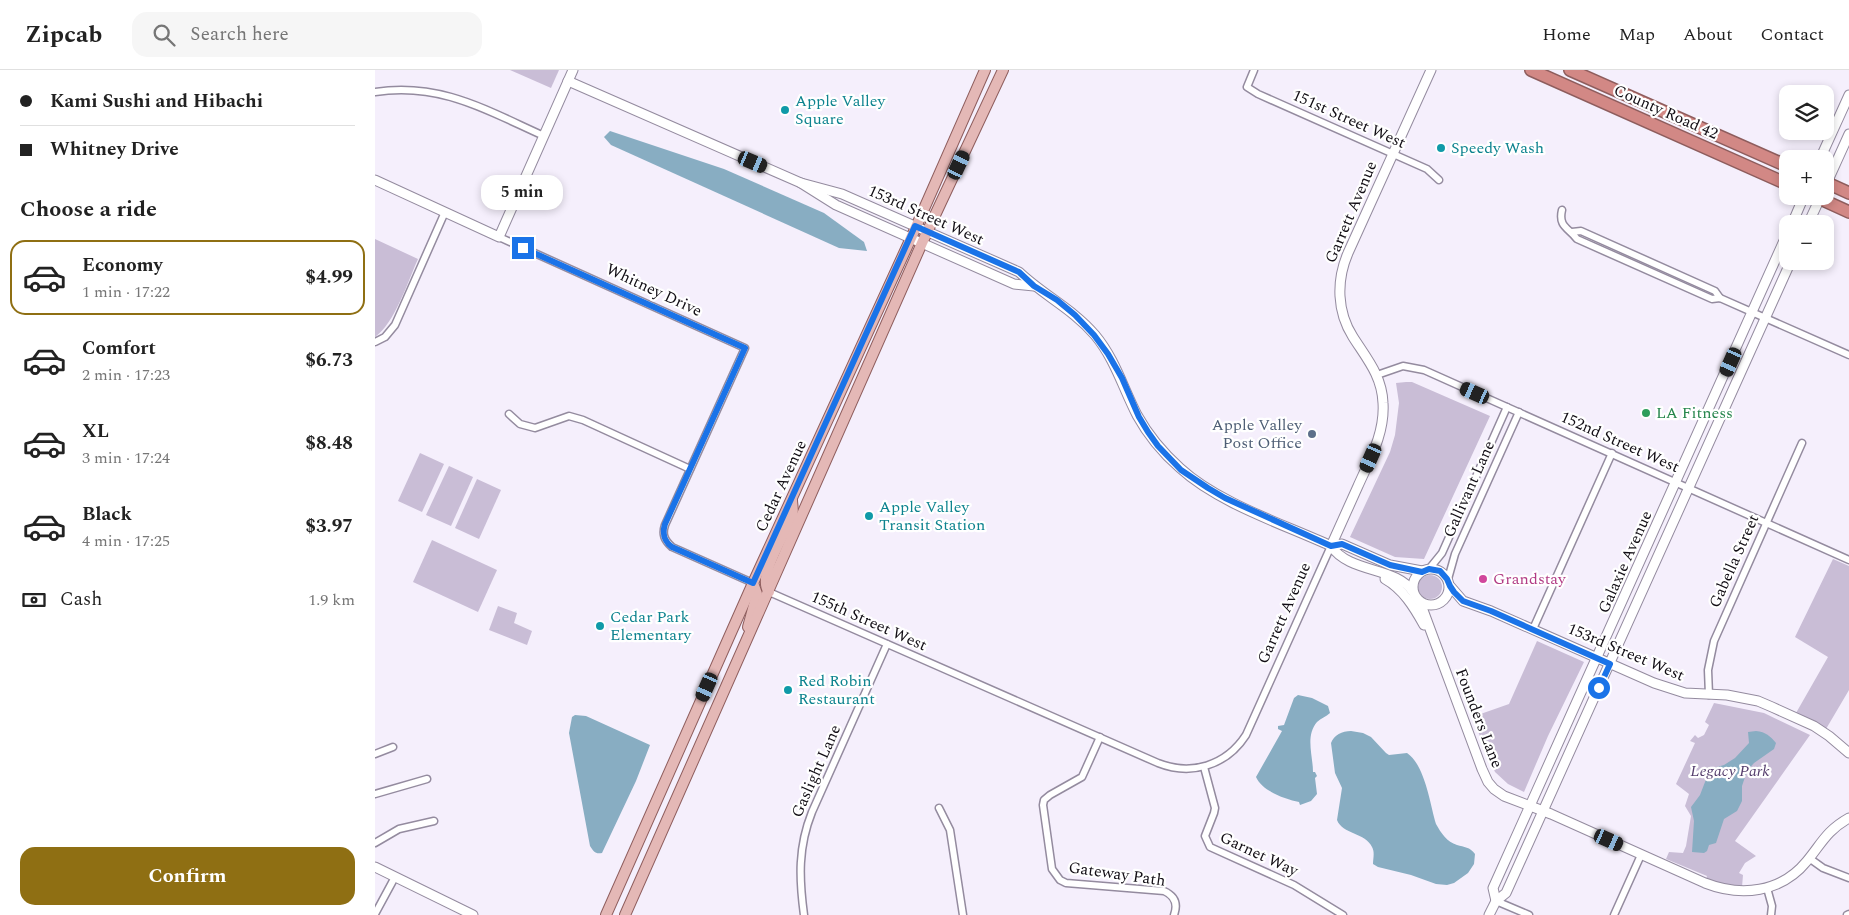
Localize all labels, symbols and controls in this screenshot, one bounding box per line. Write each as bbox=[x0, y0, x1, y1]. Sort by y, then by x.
search box bbox=[132, 12, 482, 57]
text: Zipcab bbox=[25, 17, 102, 53]
text: Search here bbox=[190, 20, 289, 49]
icon: search bbox=[150, 21, 178, 49]
text: Home bbox=[1542, 21, 1591, 48]
text: Map bbox=[1619, 21, 1655, 48]
text: About bbox=[1683, 21, 1733, 48]
text: Contact bbox=[1761, 21, 1824, 48]
street label: County Road 42 bbox=[1610, 78, 1722, 146]
street label: 151st Street West bbox=[1288, 83, 1410, 155]
map controls bbox=[1779, 85, 1834, 270]
button: layers bbox=[1779, 85, 1834, 140]
text: Kami Sushi and Hibachi bbox=[50, 87, 263, 116]
place label: Apple Valley Square bbox=[795, 89, 887, 131]
marker: Apple Valley Square bbox=[779, 104, 791, 116]
text: Whitney Drive bbox=[50, 135, 179, 164]
place label: Speedy Wash bbox=[1451, 136, 1544, 160]
marker: Speedy Wash bbox=[1435, 142, 1447, 154]
car bbox=[945, 148, 972, 182]
car bbox=[736, 149, 769, 175]
button: + bbox=[1779, 150, 1834, 205]
street label: Garrett Avenue bbox=[1319, 157, 1383, 267]
callout: 5 min bbox=[482, 176, 564, 210]
street label: 153rd Street West bbox=[864, 179, 988, 251]
text: 5 min bbox=[501, 180, 543, 204]
text: Choose a ride bbox=[20, 193, 157, 226]
button: − bbox=[1779, 215, 1834, 270]
route end bbox=[512, 237, 534, 259]
text: Economy bbox=[82, 251, 163, 280]
icon: car bbox=[22, 255, 67, 300]
street label: Whitney Drive bbox=[602, 257, 706, 323]
text: $4.99 bbox=[305, 263, 353, 292]
text: 1 min · 17:22 bbox=[82, 280, 170, 304]
text: Comfort bbox=[82, 334, 156, 363]
icon: car bbox=[22, 338, 67, 383]
car bbox=[1718, 345, 1743, 379]
text: $6.73 bbox=[305, 346, 353, 375]
text: 2 min · 17:23 bbox=[82, 363, 170, 387]
car bbox=[1458, 380, 1491, 406]
place label: LA Fitness bbox=[1656, 401, 1733, 425]
street label: 152nd Street West bbox=[1557, 405, 1684, 479]
marker: LA Fitness bbox=[1640, 407, 1652, 419]
place label: Apple Valley Post Office bbox=[1212, 413, 1303, 455]
text: XL bbox=[82, 417, 109, 446]
icon: car bbox=[22, 421, 67, 466]
marker: Apple Valley Post Office bbox=[1306, 428, 1318, 440]
text: $8.48 bbox=[305, 429, 353, 458]
street label: Cedar Avenue bbox=[749, 436, 813, 536]
street label: Gallivant Lane bbox=[1437, 437, 1501, 541]
car bbox=[1358, 441, 1383, 475]
text: 3 min · 17:24 bbox=[82, 446, 170, 470]
place label: Apple Valley Transit Station bbox=[879, 495, 985, 537]
text: Black bbox=[82, 500, 132, 529]
icon: car bbox=[22, 504, 67, 549]
street label: Galaxie Avenue bbox=[1592, 507, 1658, 617]
marker: Apple Valley Transit Station bbox=[863, 510, 875, 522]
street label: Gabella Street bbox=[1703, 510, 1765, 612]
text: $3.97 bbox=[305, 512, 353, 541]
text: 4 min · 17:25 bbox=[82, 529, 170, 553]
street label: Garrett Avenue bbox=[1251, 558, 1317, 668]
place label: Grandstay bbox=[1493, 567, 1567, 591]
marker: Grandstay bbox=[1477, 573, 1489, 585]
text: Cash bbox=[60, 585, 102, 614]
street label: 155th Street West bbox=[807, 585, 931, 657]
icon: cash bbox=[20, 586, 48, 614]
text: 1.9 km bbox=[308, 588, 355, 612]
place label: Cedar Park Elementary bbox=[610, 605, 693, 647]
street label: 153rd Street West bbox=[1564, 617, 1688, 688]
marker: Cedar Park Elementary bbox=[594, 620, 606, 632]
street label: Founders Lane bbox=[1449, 665, 1509, 771]
place label: Red Robin Restaurant bbox=[798, 669, 875, 711]
car bbox=[694, 670, 719, 704]
route start bbox=[1588, 677, 1610, 699]
marker: Red Robin Restaurant bbox=[782, 684, 794, 696]
street label: Gaslight Lane bbox=[785, 721, 847, 821]
park label: Legacy Park bbox=[1690, 759, 1770, 783]
street label: Garnet Way bbox=[1216, 825, 1303, 883]
car bbox=[1592, 827, 1625, 853]
button: Confirm bbox=[20, 847, 355, 905]
street label: Gateway Path bbox=[1067, 855, 1167, 893]

